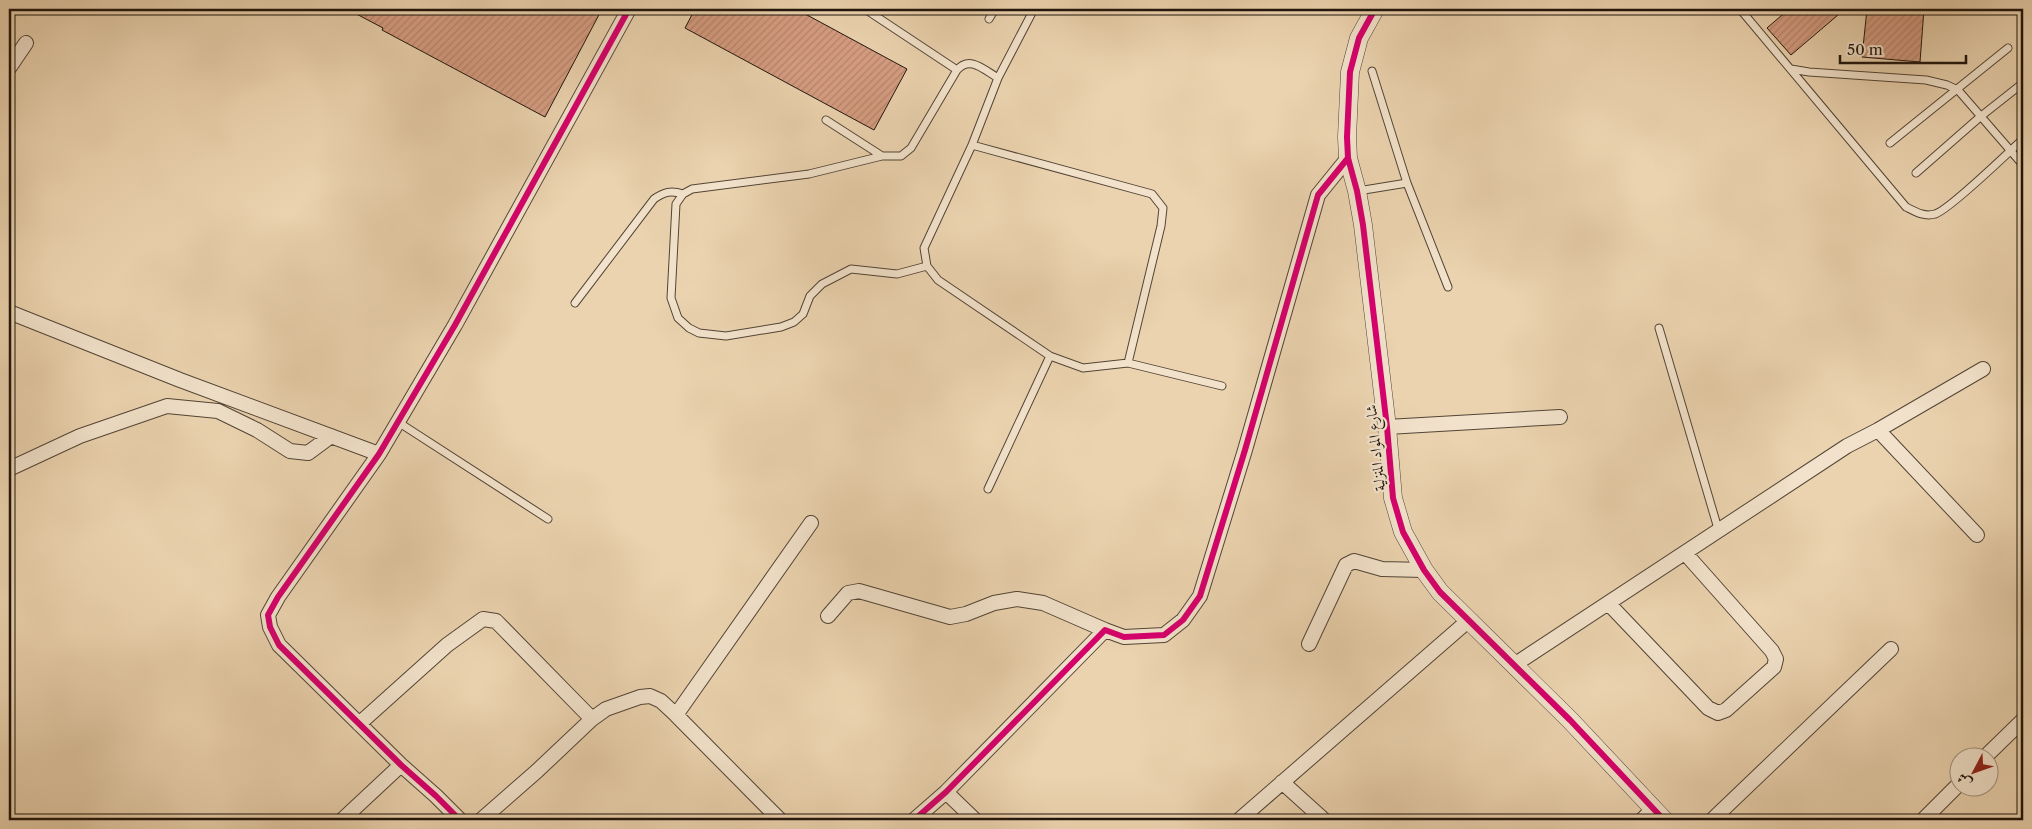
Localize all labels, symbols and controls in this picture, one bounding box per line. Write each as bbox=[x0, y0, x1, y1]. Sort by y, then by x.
scale bar bbox=[1840, 32, 1966, 64]
text: 50 m bbox=[1847, 40, 1883, 59]
street label: شارع المواد المنزلية bbox=[1361, 404, 1393, 492]
north arrow bbox=[1950, 746, 2000, 796]
text: ش bbox=[1953, 769, 1976, 792]

